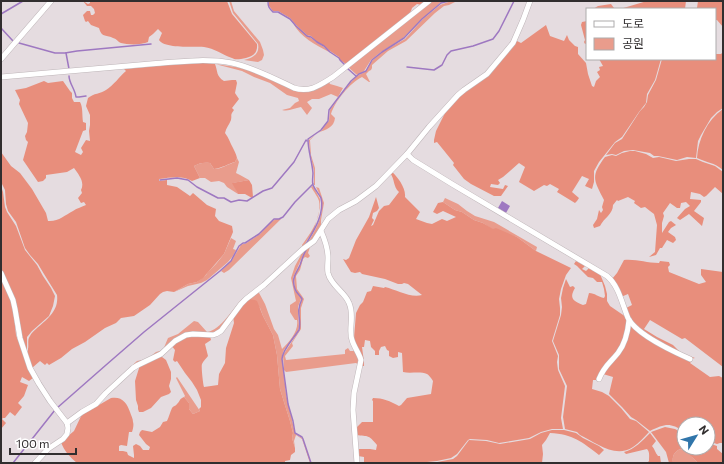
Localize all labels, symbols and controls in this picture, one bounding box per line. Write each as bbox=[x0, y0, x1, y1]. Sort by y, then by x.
legend bbox=[586, 8, 716, 60]
text: 도로 bbox=[622, 16, 644, 30]
text: 공원 bbox=[622, 36, 644, 50]
north arrow bbox=[676, 416, 716, 456]
text: N bbox=[697, 422, 712, 437]
scale bar bbox=[10, 430, 76, 456]
text: 100 m bbox=[16, 436, 50, 450]

